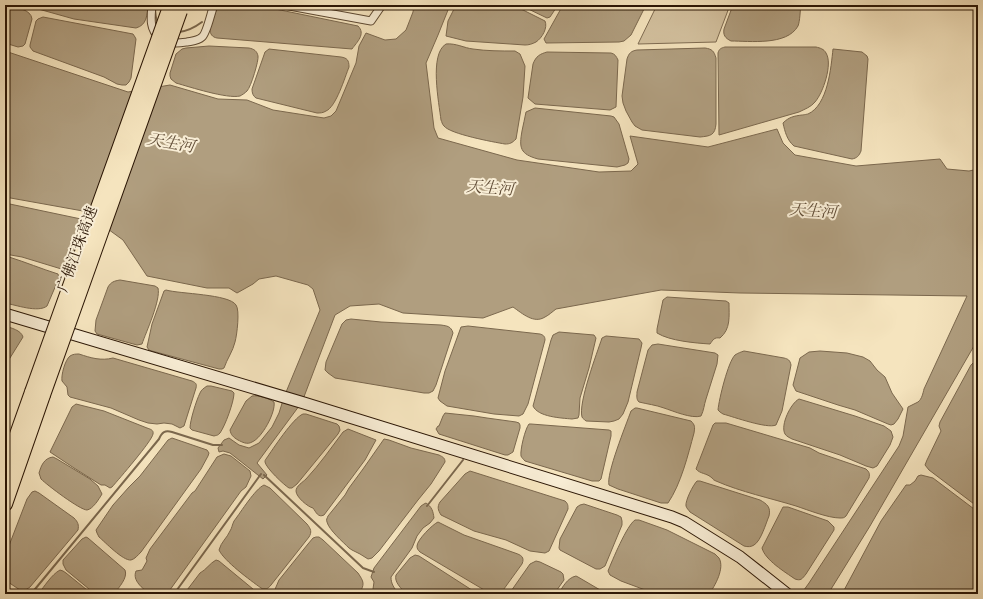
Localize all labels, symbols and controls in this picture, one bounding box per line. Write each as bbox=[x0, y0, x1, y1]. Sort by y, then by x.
water label: 天生河 bbox=[145, 129, 199, 158]
water label: 天生河 bbox=[465, 176, 518, 200]
water label: 天生河 bbox=[788, 199, 841, 223]
street label: 广佛江珠高速 bbox=[53, 204, 102, 295]

